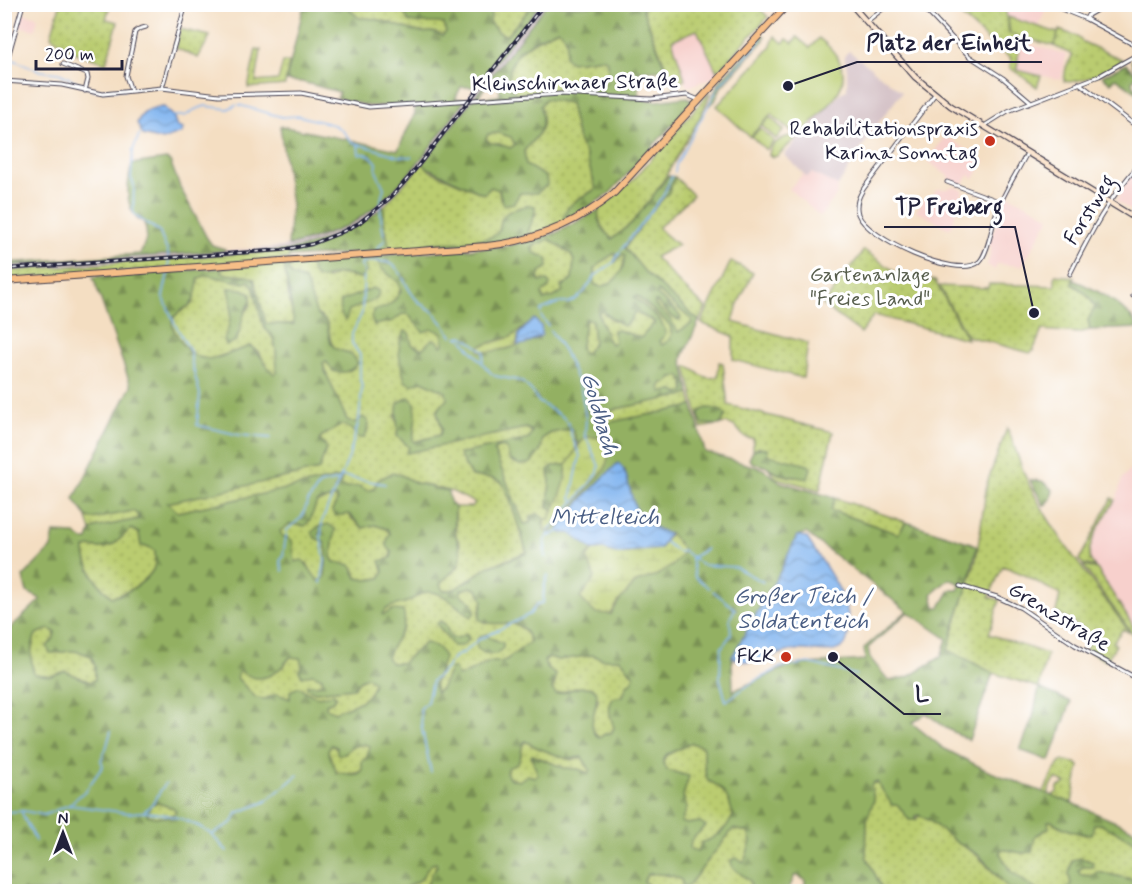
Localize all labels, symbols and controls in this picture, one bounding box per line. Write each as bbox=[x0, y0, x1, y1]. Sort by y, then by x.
callout: Platz der Einheit bbox=[857, 22, 1042, 62]
text: Platz der Einheit bbox=[866, 30, 1033, 58]
scale bar bbox=[36, 33, 122, 71]
text: 200 m bbox=[45, 43, 94, 67]
street label: Kleinschirmaer Straße bbox=[472, 67, 678, 99]
place label: Rehabilitationspraxis Karina Sonntag bbox=[790, 115, 978, 169]
marker: Rehabilitationspraxis Karina Sonntag bbox=[983, 134, 997, 148]
street label: Forstweg bbox=[1057, 170, 1124, 252]
callout: TP Freiberg bbox=[884, 187, 1015, 227]
text: TP Freiberg bbox=[895, 194, 1003, 226]
park label: Gartenanlage "Freies Land" bbox=[810, 261, 930, 313]
water label: Goldbach bbox=[574, 370, 624, 459]
water label: Mittelteich bbox=[551, 504, 659, 532]
street label: Grenzstraße bbox=[1003, 576, 1115, 658]
water label: Großer Teich / Soldatenteich bbox=[734, 583, 875, 636]
place label: FKK bbox=[736, 643, 774, 671]
marker: FKK bbox=[779, 650, 793, 664]
callout: L bbox=[904, 674, 941, 714]
text: L bbox=[915, 681, 929, 709]
north arrow bbox=[33, 803, 93, 863]
text: N bbox=[58, 809, 68, 830]

